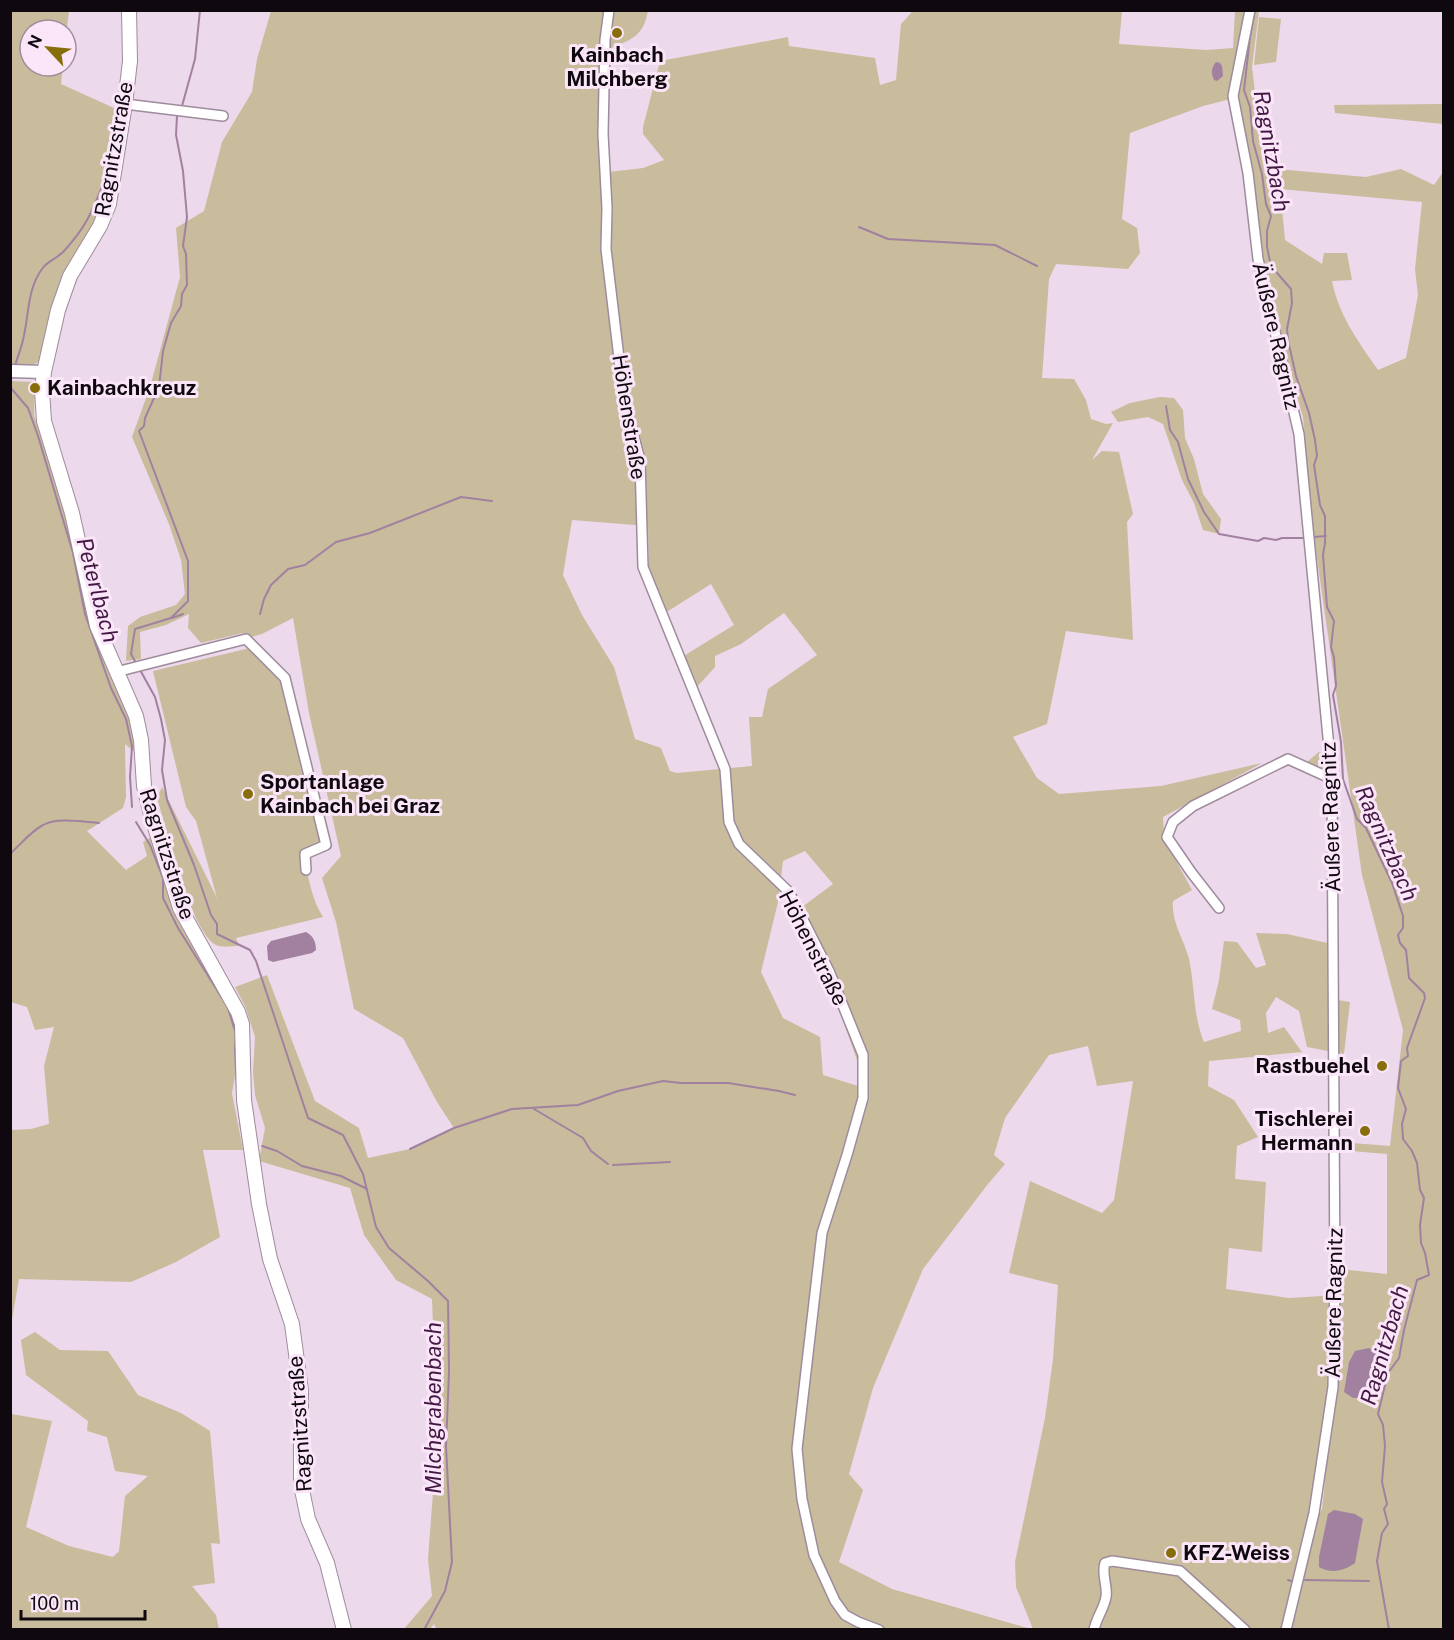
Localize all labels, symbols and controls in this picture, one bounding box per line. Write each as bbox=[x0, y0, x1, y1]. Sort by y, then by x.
north arrow bbox=[18, 18, 78, 78]
marker: Kainbach Milchberg bbox=[610, 26, 624, 40]
text: N bbox=[24, 32, 46, 51]
place label: Kainbach Milchberg bbox=[566, 42, 668, 91]
street label: Ragnitzstraße bbox=[89, 80, 138, 218]
water label: Ragnitzbach bbox=[1249, 88, 1295, 214]
street label: Äußere Ragnitz bbox=[1247, 260, 1306, 412]
street label: Höhenstraße bbox=[607, 353, 652, 481]
place label: Kainbachkreuz bbox=[47, 375, 196, 400]
marker: Kainbachkreuz bbox=[28, 381, 42, 395]
water label: Peterlbach bbox=[72, 535, 124, 645]
street label: Äußere Ragnitz bbox=[1315, 741, 1346, 893]
place label: Sportanlage Kainbach bei Graz bbox=[260, 769, 440, 818]
water label: Ragnitzbach bbox=[1350, 781, 1424, 905]
street label: Ragnitzstraße bbox=[134, 785, 200, 923]
marker: Sportanlage Kainbach bei Graz bbox=[241, 787, 255, 801]
street label: Höhenstraße bbox=[774, 886, 853, 1010]
place label: Rastbuehel bbox=[1255, 1053, 1370, 1078]
marker: Rastbuehel bbox=[1375, 1059, 1389, 1073]
place label: Tischlerei Hermann bbox=[1255, 1106, 1353, 1155]
marker: Tischlerei Hermann bbox=[1358, 1124, 1372, 1138]
street label: Äußere Ragnitz bbox=[1320, 1228, 1347, 1378]
water label: Ragnitzbach bbox=[1355, 1282, 1413, 1408]
water label: Milchgrabenbach bbox=[420, 1322, 446, 1494]
street label: Ragnitzstraße bbox=[282, 1355, 317, 1493]
place label: KFZ-Weiss bbox=[1183, 1540, 1290, 1565]
marker: KFZ-Weiss bbox=[1164, 1546, 1178, 1560]
scale bar bbox=[21, 1583, 146, 1621]
text: 100 m bbox=[30, 1593, 79, 1614]

